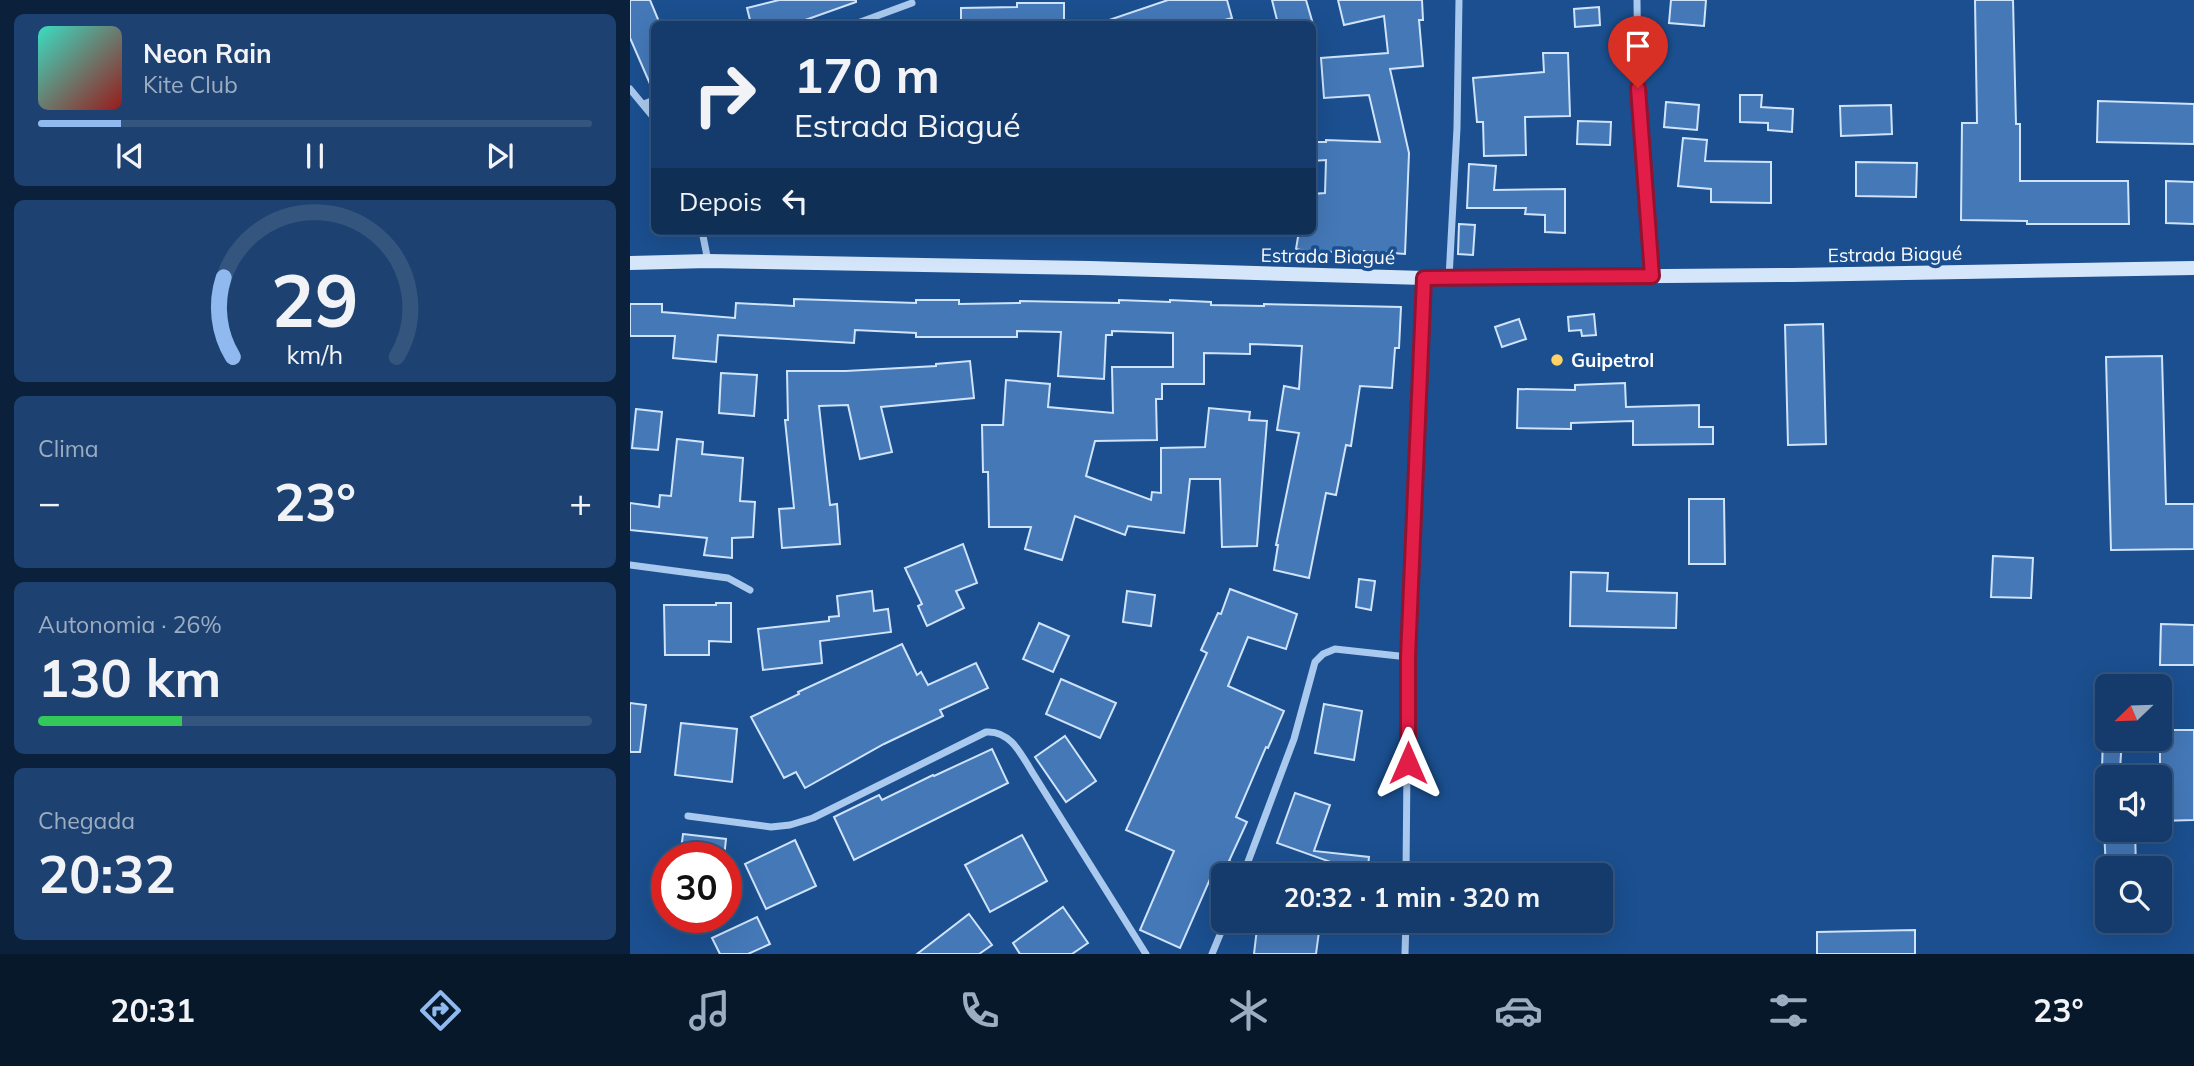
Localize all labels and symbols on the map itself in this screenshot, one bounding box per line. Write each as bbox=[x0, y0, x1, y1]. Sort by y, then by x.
pin bbox=[1608, 16, 1668, 88]
street label: Estrada Biagué bbox=[1828, 241, 1962, 267]
street label: Estrada Biagué bbox=[1261, 243, 1395, 269]
place label: Guipetrol bbox=[1571, 348, 1654, 372]
marker: Guipetrol bbox=[1549, 352, 1565, 368]
north arrow bbox=[2095, 674, 2172, 751]
position arrow bbox=[1371, 726, 1445, 800]
speed limit sign: 30 bbox=[651, 842, 742, 933]

